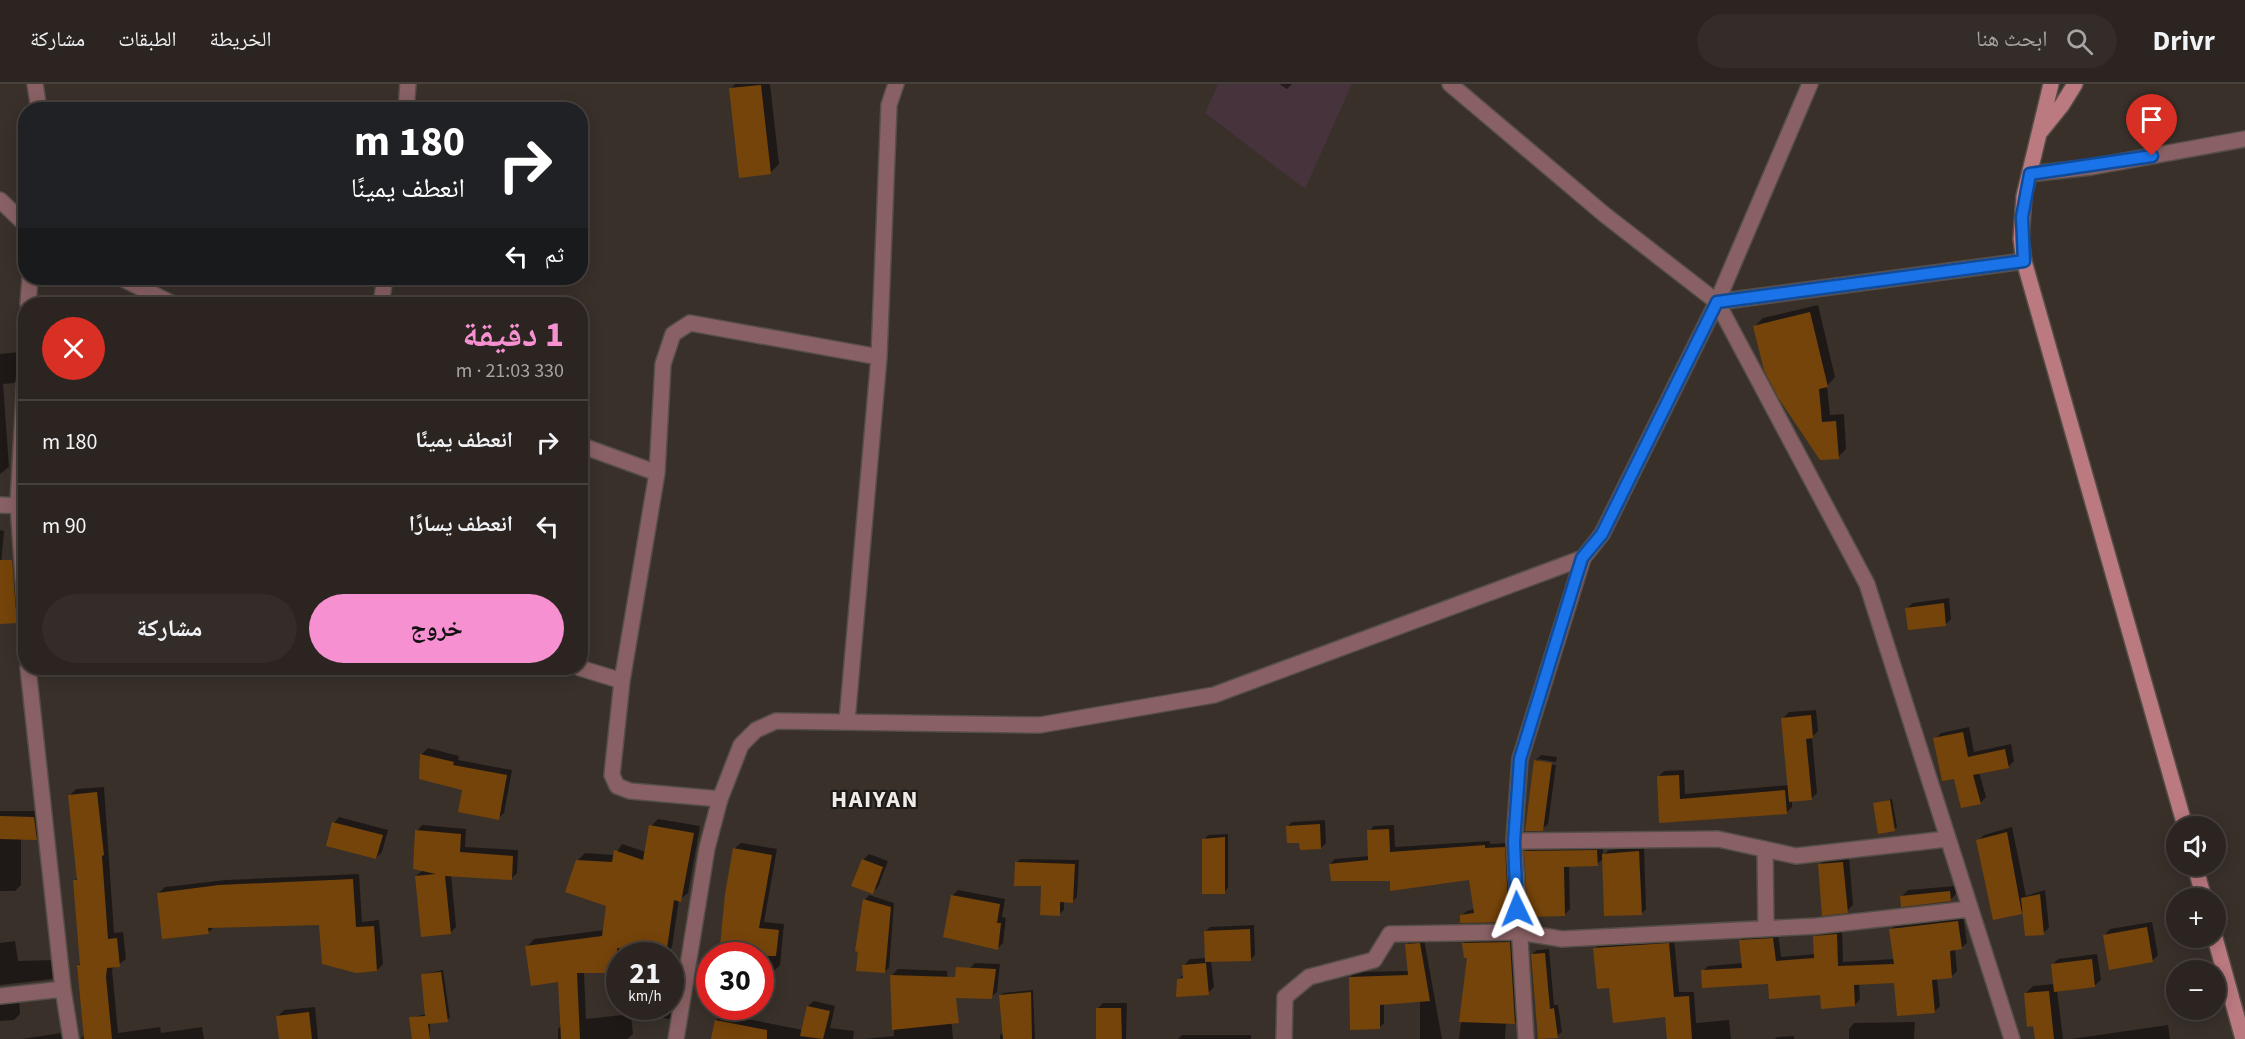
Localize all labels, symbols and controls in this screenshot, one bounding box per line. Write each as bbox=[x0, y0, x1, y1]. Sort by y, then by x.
search box bbox=[1697, 14, 2117, 68]
text: Drivr bbox=[2153, 21, 2215, 61]
text: ابحث هنا bbox=[1976, 23, 2048, 55]
text: مشاركة bbox=[30, 24, 85, 54]
text: الطبقات bbox=[118, 24, 177, 54]
text: الخريطة bbox=[210, 24, 271, 54]
icon: search bbox=[2063, 25, 2096, 58]
pin bbox=[2126, 94, 2177, 156]
icon: arrive bbox=[2135, 103, 2168, 136]
text: 180 m bbox=[354, 112, 465, 172]
icon: right bbox=[486, 126, 564, 204]
text: انعطف يمينًا bbox=[351, 169, 465, 208]
text: ثم bbox=[545, 239, 564, 271]
icon: left bbox=[500, 240, 533, 273]
text: 1 دقيقة bbox=[462, 309, 564, 360]
button: close bbox=[42, 317, 105, 380]
text: 330 m · 21:03 bbox=[456, 357, 564, 385]
text: انعطف يمينًا bbox=[415, 424, 513, 456]
text: 180 m bbox=[42, 426, 97, 458]
icon: right bbox=[531, 426, 564, 459]
text: انعطف يسارًا bbox=[409, 508, 513, 540]
text: 90 m bbox=[42, 510, 87, 542]
icon: left bbox=[531, 510, 564, 543]
button: مشاركة bbox=[42, 594, 297, 663]
button: خروج bbox=[309, 594, 564, 663]
district label: HAIYAN bbox=[831, 782, 919, 817]
map controls bbox=[2166, 816, 2226, 1020]
button: sound bbox=[2166, 816, 2226, 876]
position arrow bbox=[1485, 877, 1549, 941]
button: + bbox=[2166, 888, 2226, 948]
speed limit sign: 30 bbox=[696, 942, 774, 1020]
text: 21 bbox=[629, 952, 661, 995]
button: − bbox=[2166, 960, 2226, 1020]
text: km/h bbox=[628, 986, 662, 1007]

